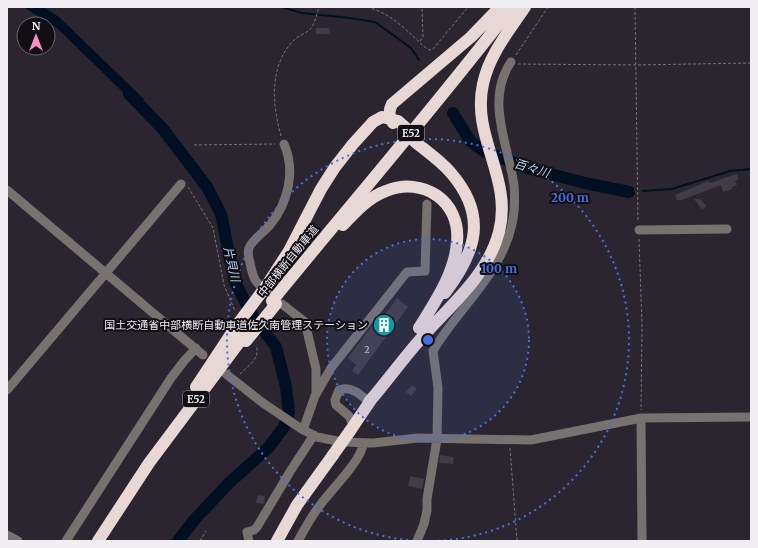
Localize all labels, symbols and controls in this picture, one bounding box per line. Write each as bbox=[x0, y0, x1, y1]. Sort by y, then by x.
north arrow bbox=[16, 16, 56, 56]
text: N bbox=[32, 19, 41, 33]
road number: E52 bbox=[398, 125, 424, 141]
water label: 百々川 bbox=[513, 156, 553, 181]
text: 200 m bbox=[551, 190, 589, 205]
street label: 中部横断自動車道 bbox=[255, 222, 321, 300]
water label: 片貝川 bbox=[221, 245, 244, 285]
text: 100 m bbox=[481, 261, 517, 276]
building icon: 国土交通省中部横断自動車道佐久南管理ステーション bbox=[371, 312, 397, 338]
place label: 国土交通省中部横断自動車道佐久南管理ステーション bbox=[104, 318, 368, 332]
centre of rings bbox=[421, 333, 435, 347]
house number: 2 bbox=[364, 344, 370, 355]
road number: E52 bbox=[183, 391, 209, 407]

